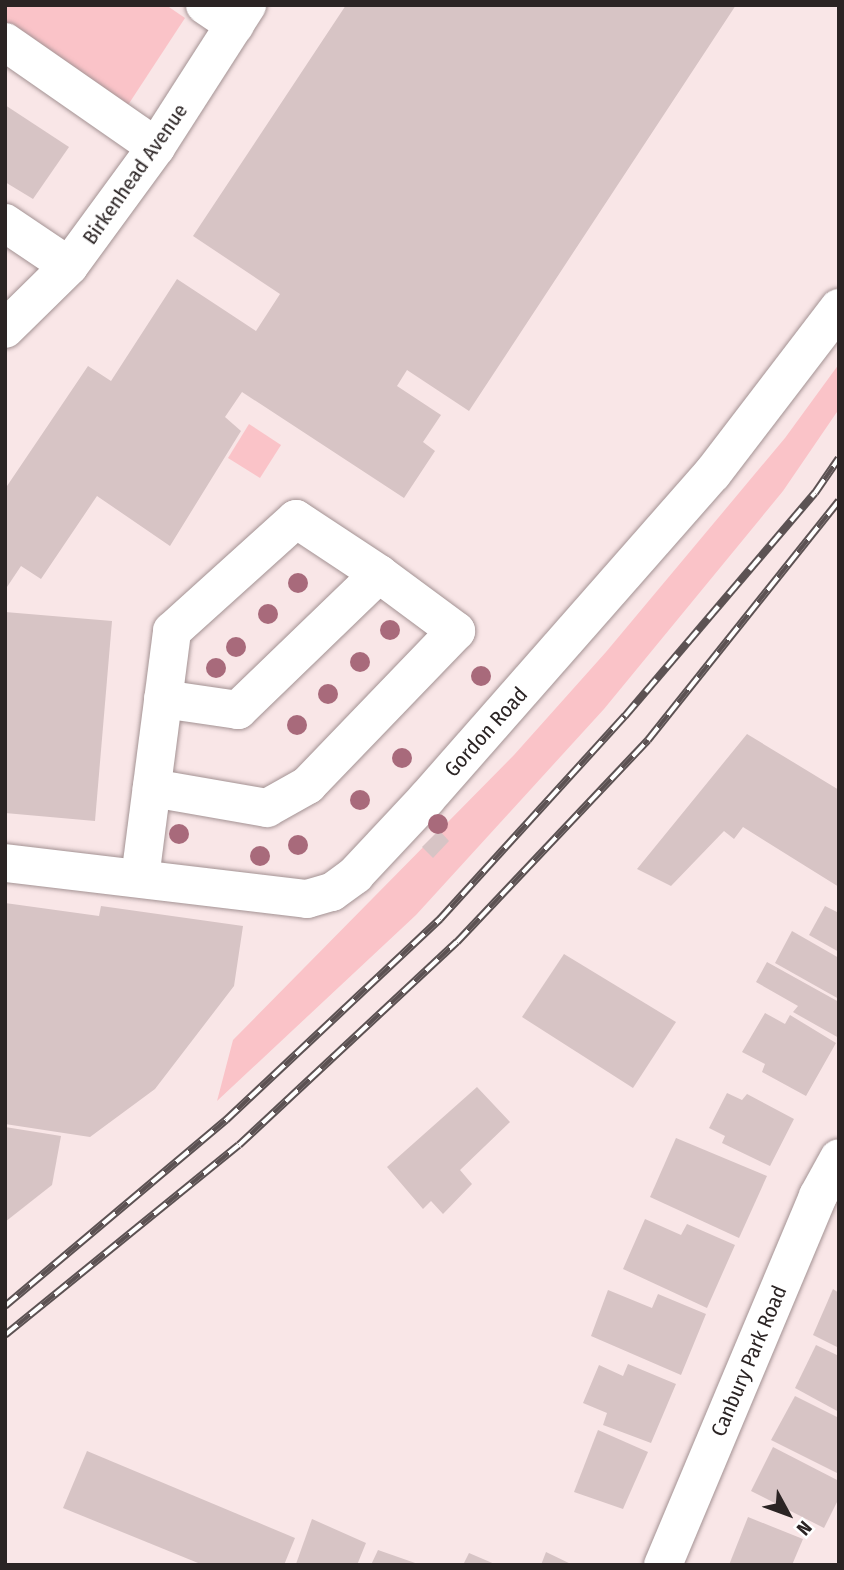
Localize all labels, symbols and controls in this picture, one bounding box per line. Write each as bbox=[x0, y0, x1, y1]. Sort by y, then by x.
street label: Birkenhead Avenue bbox=[77, 99, 193, 249]
street label: Gordon Road bbox=[439, 682, 533, 782]
street label: Canbury Park Road bbox=[706, 1282, 792, 1440]
north arrow bbox=[753, 1479, 823, 1549]
text: N bbox=[792, 1516, 817, 1540]

